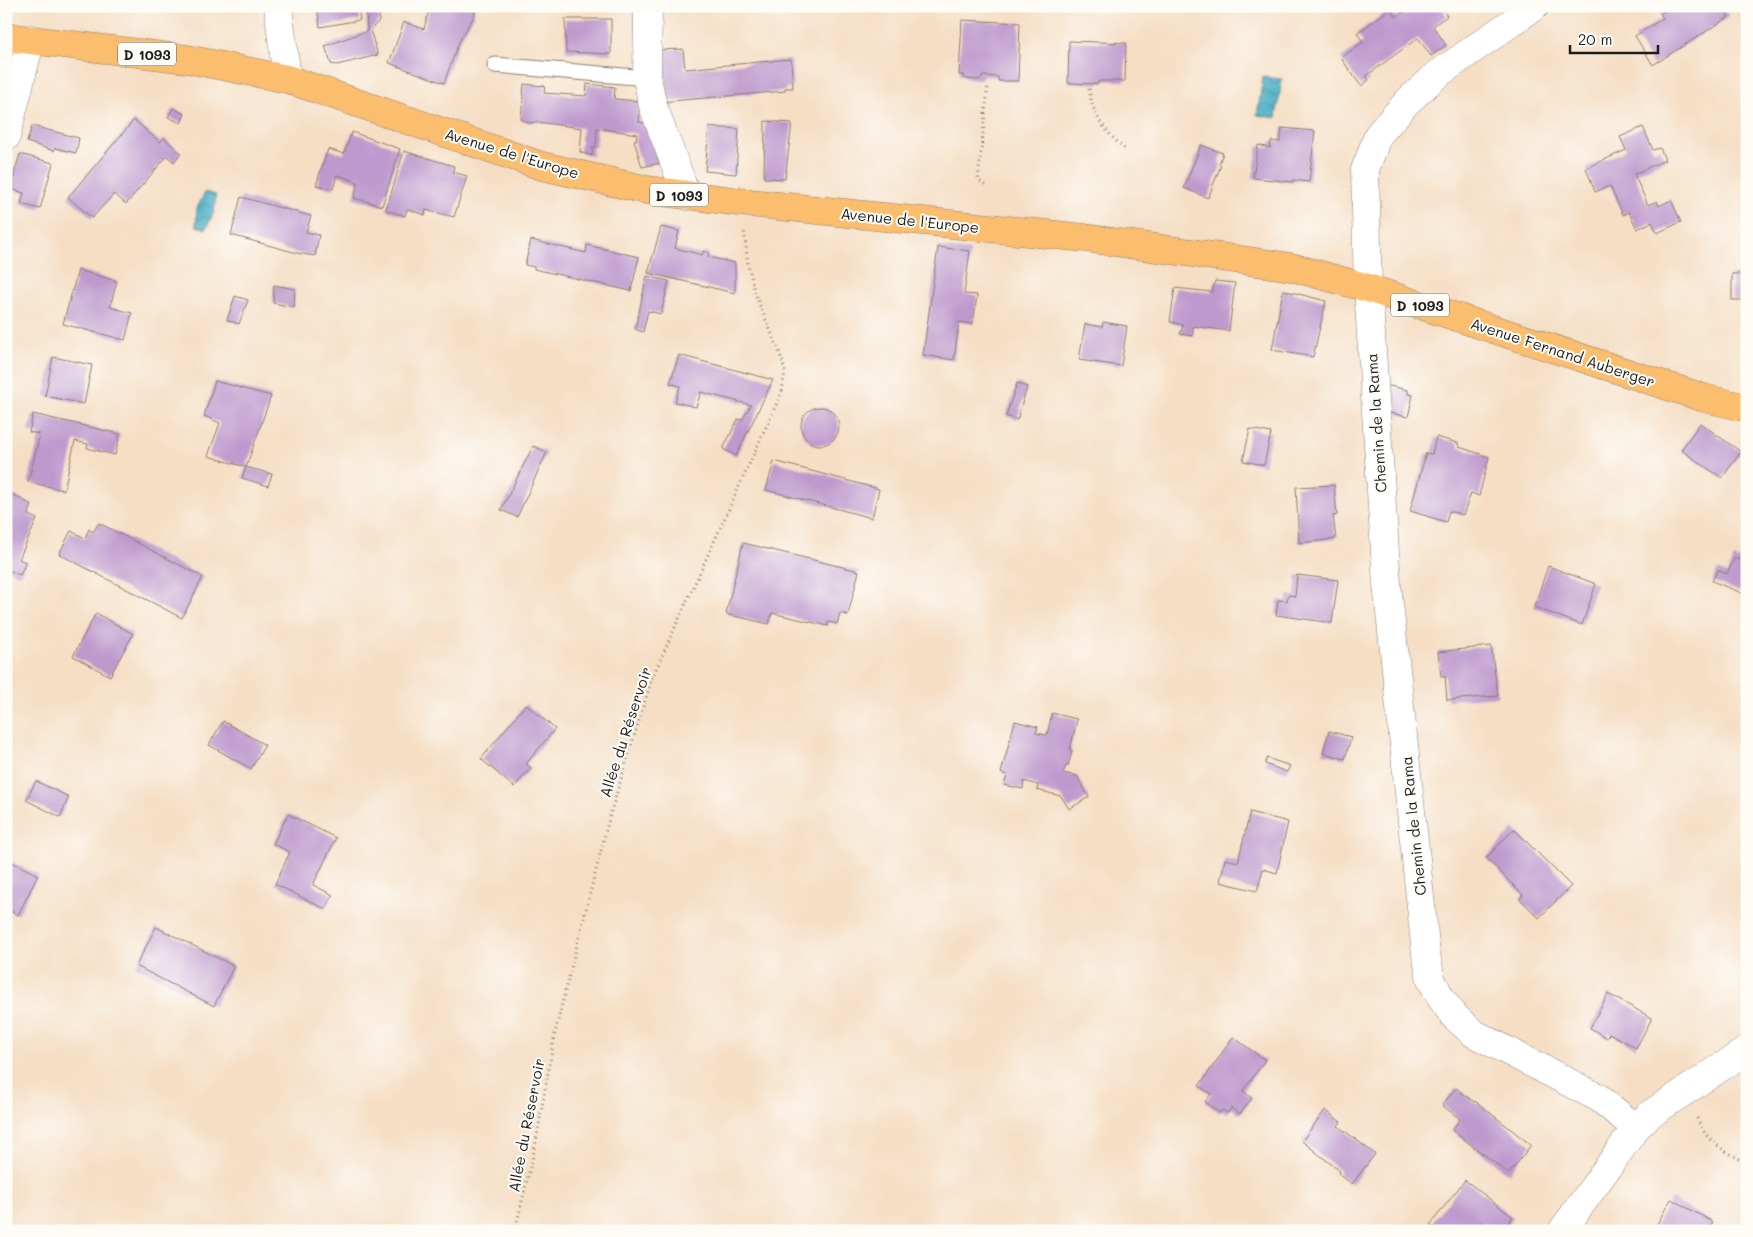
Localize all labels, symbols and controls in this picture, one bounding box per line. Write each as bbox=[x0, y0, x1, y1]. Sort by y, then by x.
scale bar bbox=[1570, 22, 1658, 54]
text: 20 m bbox=[1578, 29, 1612, 49]
road number: D 1093 bbox=[118, 42, 176, 66]
street label: Avenue de l'Europe bbox=[443, 123, 581, 183]
road number: D 1093 bbox=[650, 184, 708, 206]
street label: Avenue de l'Europe bbox=[840, 203, 980, 237]
road number: D 1093 bbox=[1391, 294, 1449, 316]
street label: Avenue Fernand Auberger bbox=[1468, 313, 1658, 391]
street label: Chemin de la Rama bbox=[1361, 353, 1391, 493]
street label: Allée du Réservoir bbox=[594, 664, 656, 800]
street label: Chemin de la Rama bbox=[1396, 755, 1430, 897]
street label: Allée du Réservoir bbox=[503, 1056, 549, 1194]

